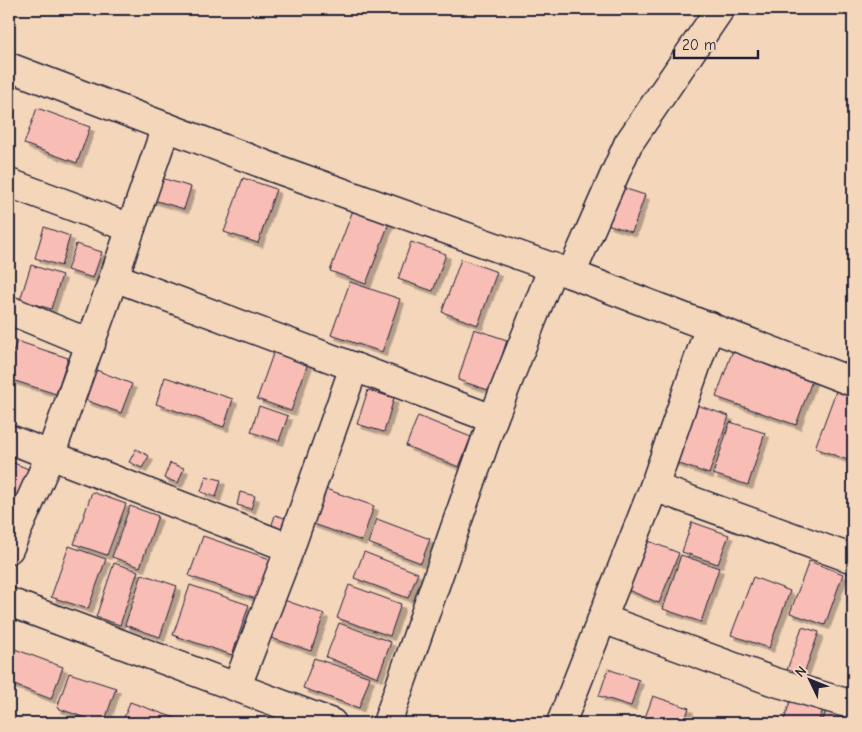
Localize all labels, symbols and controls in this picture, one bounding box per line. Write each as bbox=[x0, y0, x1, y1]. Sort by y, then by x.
scale bar bbox=[674, 28, 758, 60]
text: 20 m bbox=[682, 36, 716, 54]
north arrow bbox=[784, 654, 834, 704]
text: N bbox=[792, 662, 810, 681]

